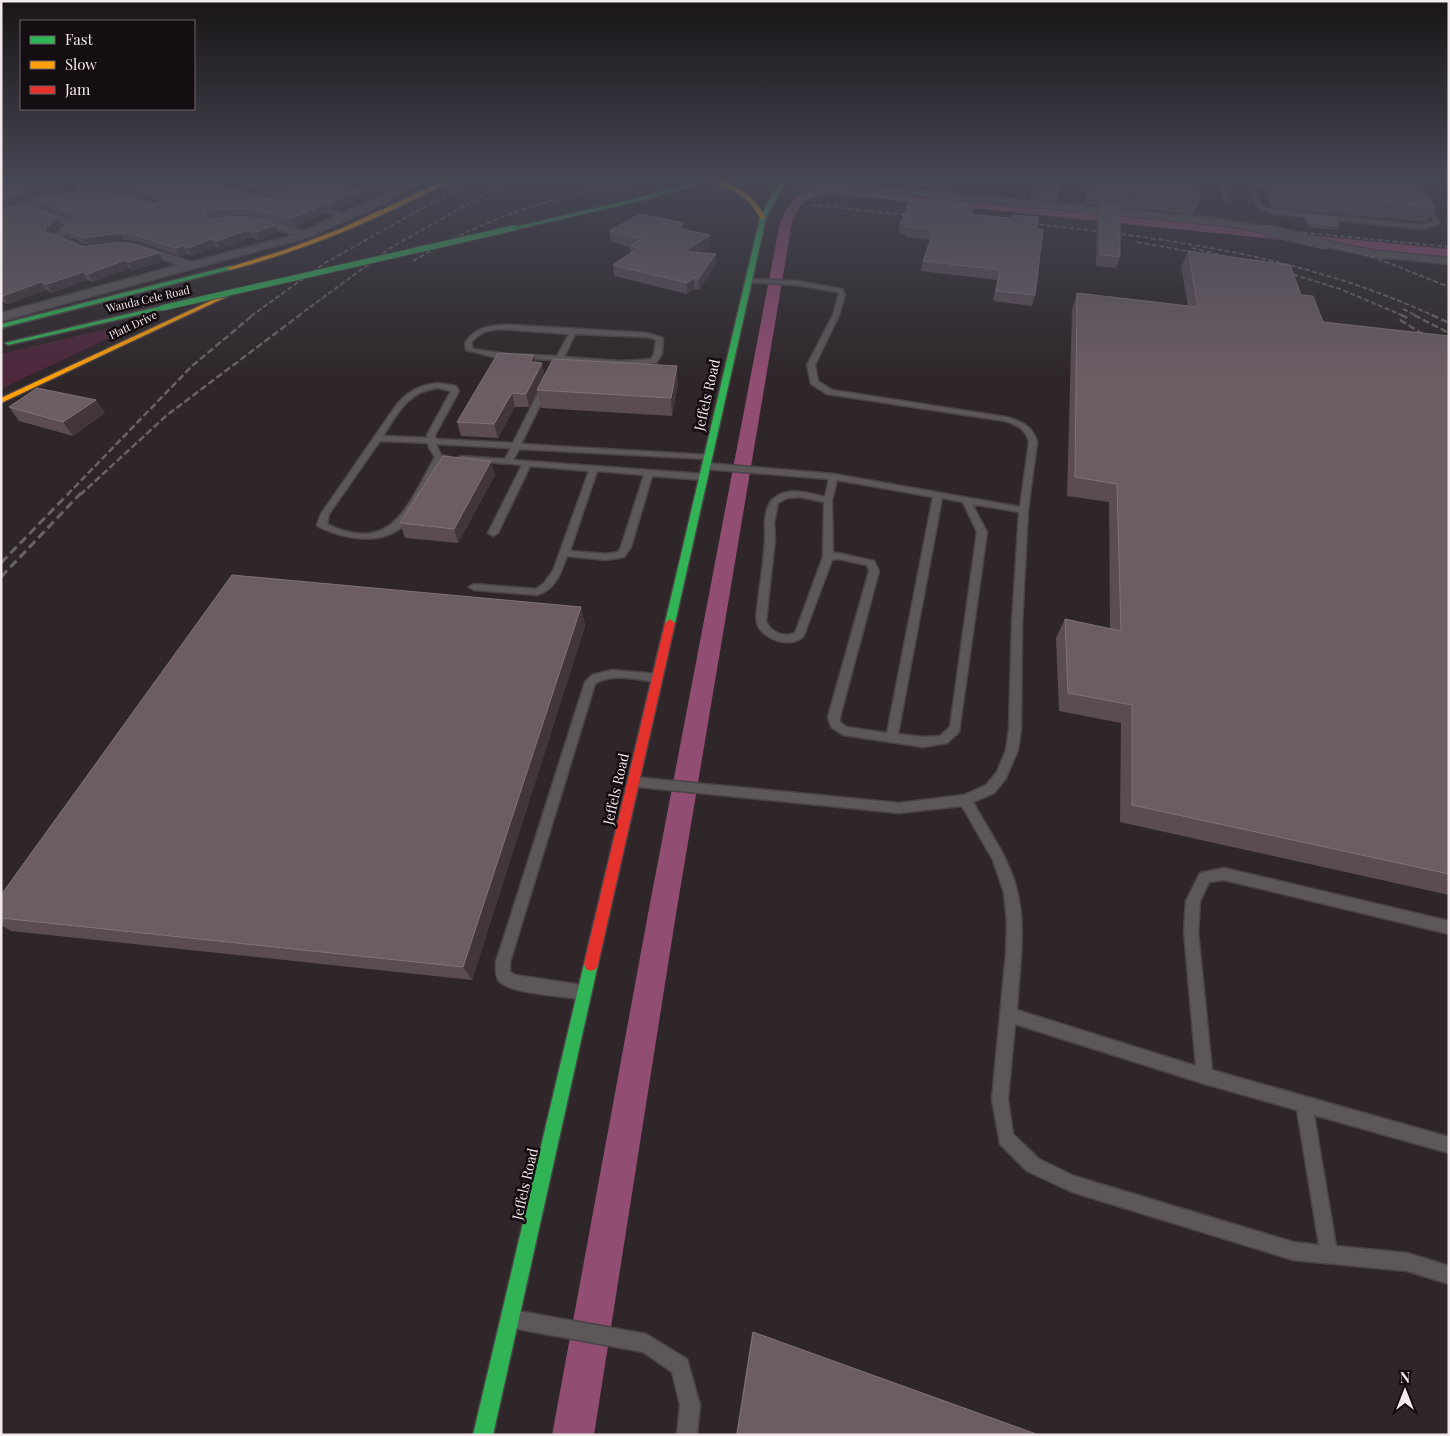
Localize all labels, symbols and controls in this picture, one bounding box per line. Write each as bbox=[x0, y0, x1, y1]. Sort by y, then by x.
legend bbox=[20, 20, 195, 110]
text: Fast bbox=[65, 29, 94, 49]
text: Slow bbox=[65, 54, 97, 74]
text: Jam bbox=[64, 79, 91, 99]
street label: Wanda Cele Road bbox=[104, 281, 192, 316]
street label: Platt Drive bbox=[106, 307, 160, 342]
street label: Jeffels Road bbox=[689, 357, 724, 434]
street label: Jeffels Road bbox=[598, 751, 633, 828]
street label: Jeffels Road bbox=[507, 1146, 542, 1223]
north arrow bbox=[1380, 1366, 1430, 1416]
text: N bbox=[1400, 1368, 1410, 1387]

